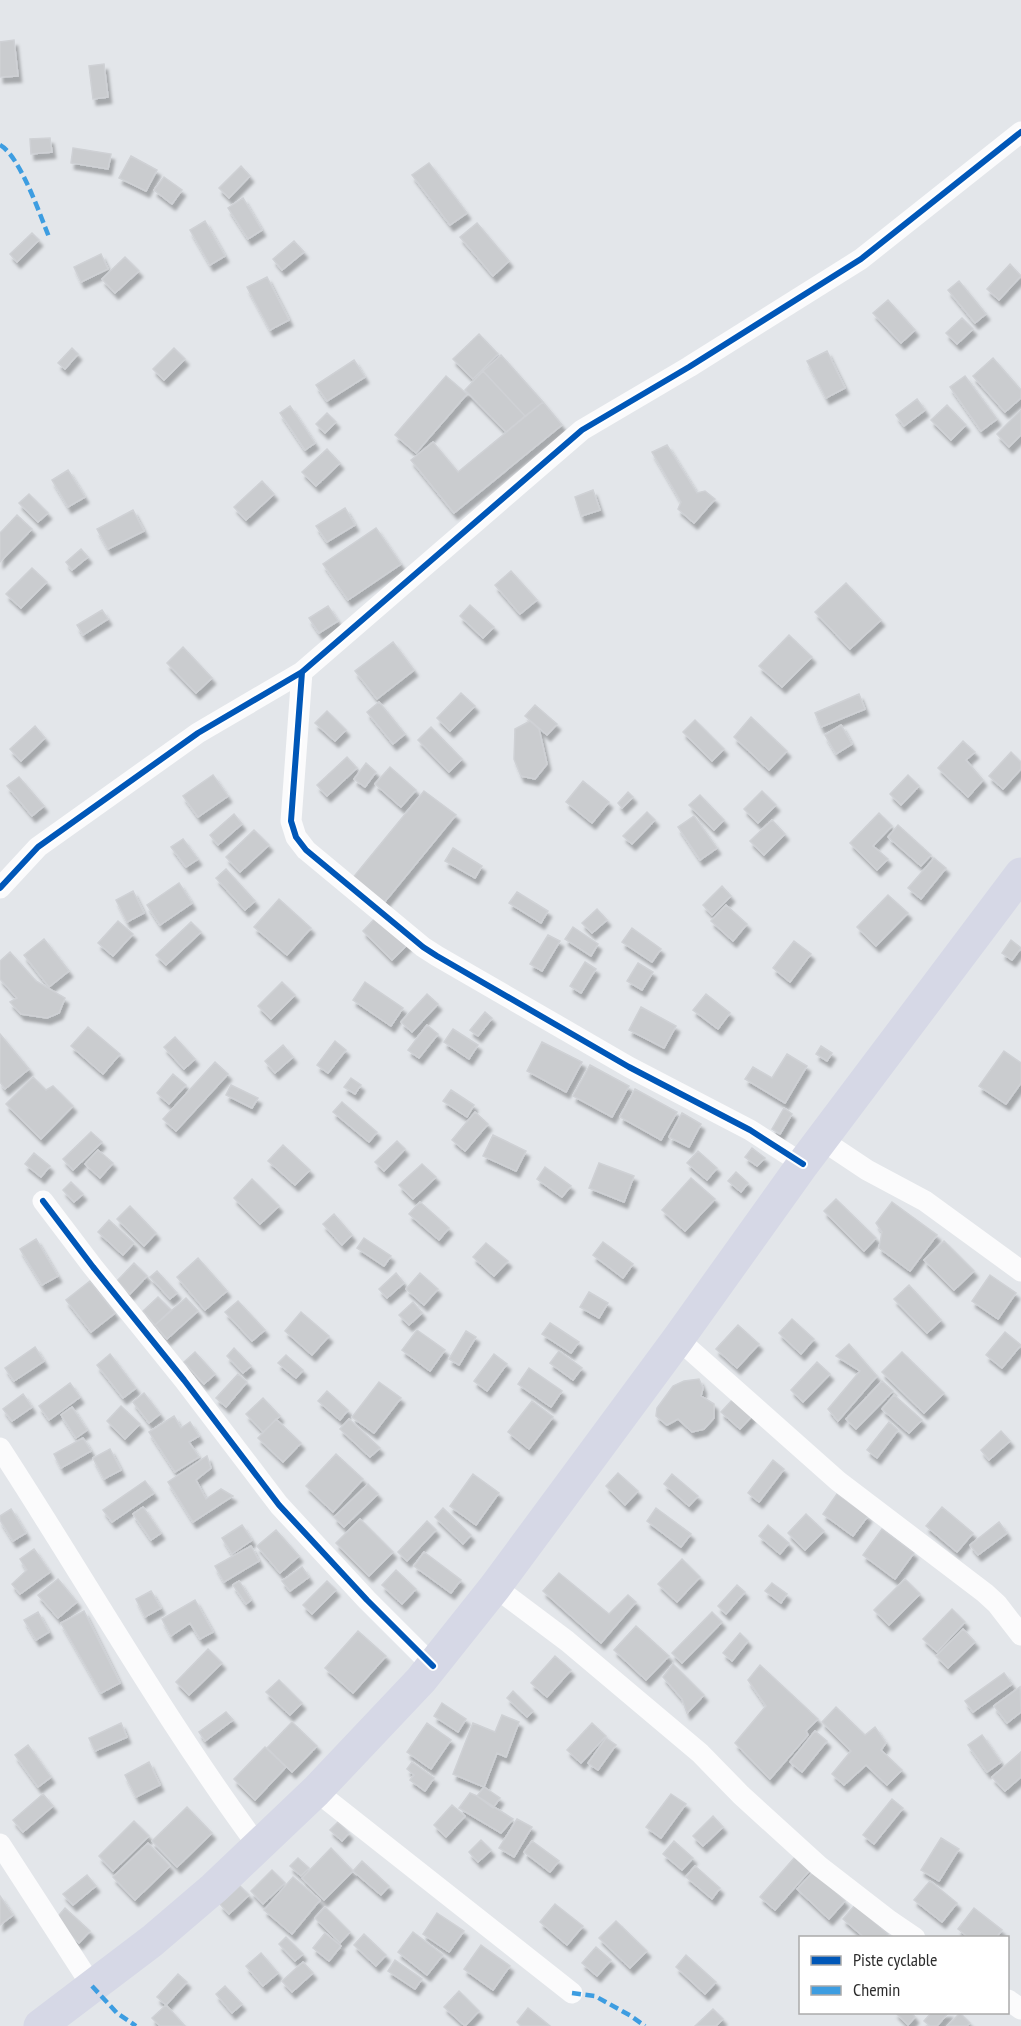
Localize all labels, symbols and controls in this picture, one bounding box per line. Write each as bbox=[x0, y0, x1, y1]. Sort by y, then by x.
legend bbox=[799, 1936, 1009, 2014]
text: Piste cyclable bbox=[853, 1948, 937, 1971]
text: Chemin bbox=[853, 1978, 900, 2001]

